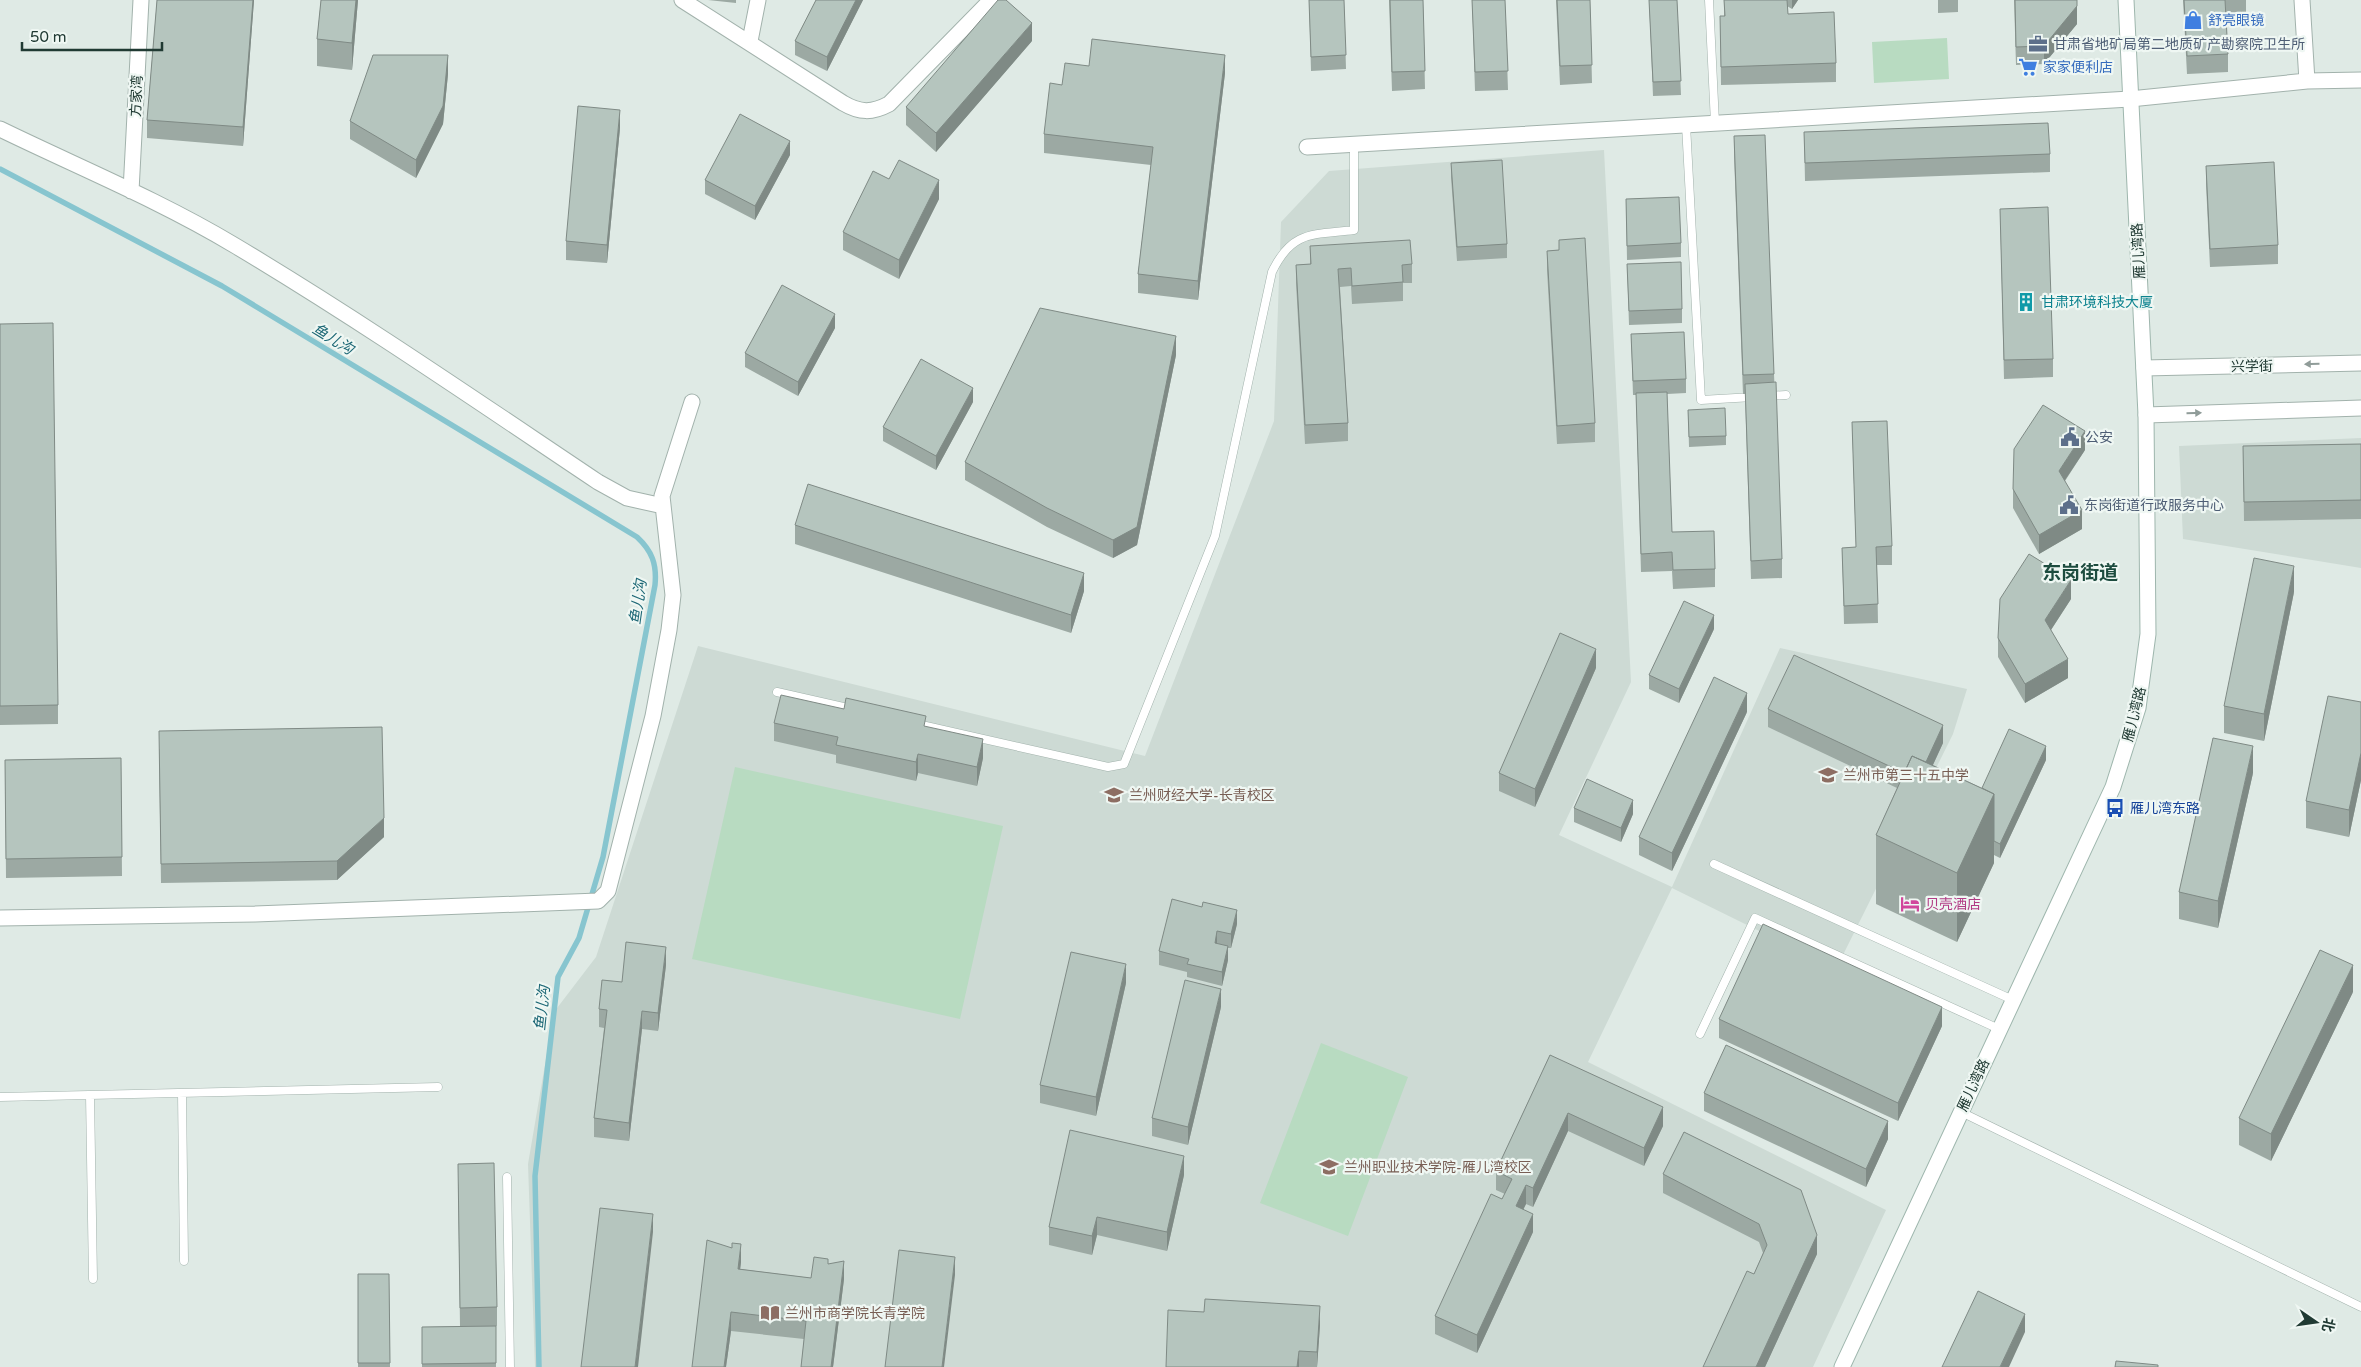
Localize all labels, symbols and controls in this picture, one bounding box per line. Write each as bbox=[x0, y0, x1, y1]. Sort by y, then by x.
shop icon: 舒亮眼镜 bbox=[2182, 9, 2204, 31]
place label: 舒亮眼镜 bbox=[2208, 12, 2264, 29]
scale bar bbox=[22, 20, 162, 52]
text: 50 m bbox=[30, 28, 67, 46]
office icon: 甘肃省地矿局第二地质矿产勘察院卫生所 bbox=[2027, 33, 2049, 55]
place label: 甘肃省地矿局第二地质矿产勘察院卫生所 bbox=[2053, 36, 2305, 53]
supermarket icon: 家家便利店 bbox=[2017, 56, 2039, 78]
place label: 家家便利店 bbox=[2043, 59, 2113, 76]
street label: 方家湾 bbox=[127, 75, 146, 117]
street label: 雁儿湾路 bbox=[2129, 223, 2148, 279]
building icon: 甘肃环境科技大厦 bbox=[2015, 291, 2037, 313]
place label: 甘肃环境科技大厦 bbox=[2041, 294, 2153, 311]
water label: 鱼儿沟 bbox=[309, 320, 359, 359]
street label: 兴学街 bbox=[2231, 358, 2273, 375]
one-way arrow bbox=[2304, 361, 2320, 369]
one-way arrow bbox=[2187, 409, 2203, 417]
public building icon: 公安 bbox=[2059, 426, 2081, 448]
place label: 公安 bbox=[2085, 429, 2113, 446]
public building icon: 东岗街道行政服务中心 bbox=[2058, 494, 2080, 516]
place label: 东岗街道行政服务中心 bbox=[2084, 497, 2224, 514]
district label: 东岗街道 bbox=[2042, 562, 2118, 584]
water label: 鱼儿沟 bbox=[626, 576, 650, 626]
street label: 雁儿湾路 bbox=[2119, 685, 2150, 743]
school or university icon: 兰州市第三十五中学 bbox=[1817, 764, 1839, 786]
place label: 兰州市第三十五中学 bbox=[1843, 767, 1969, 784]
school or university icon: 兰州财经大学-长青校区 bbox=[1103, 784, 1125, 806]
place label: 兰州财经大学-长青校区 bbox=[1129, 787, 1275, 804]
bus stop icon: 雁儿湾东路 bbox=[2104, 797, 2126, 819]
place label: 雁儿湾东路 bbox=[2130, 800, 2200, 817]
hotel icon: 贝壳酒店 bbox=[1899, 893, 1921, 915]
place label: 贝壳酒店 bbox=[1925, 896, 1981, 913]
water label: 鱼儿沟 bbox=[531, 983, 554, 1031]
street label: 雁儿湾路 bbox=[1954, 1056, 1993, 1114]
school or university icon: 兰州职业技术学院-雁儿湾校区 bbox=[1318, 1156, 1340, 1178]
place label: 兰州职业技术学院-雁儿湾校区 bbox=[1344, 1159, 1532, 1176]
north arrow bbox=[2291, 1297, 2341, 1347]
library icon: 兰州市商学院长青学院 bbox=[759, 1302, 781, 1324]
place label: 兰州市商学院长青学院 bbox=[785, 1305, 925, 1322]
text: 北 bbox=[2318, 1316, 2338, 1334]

